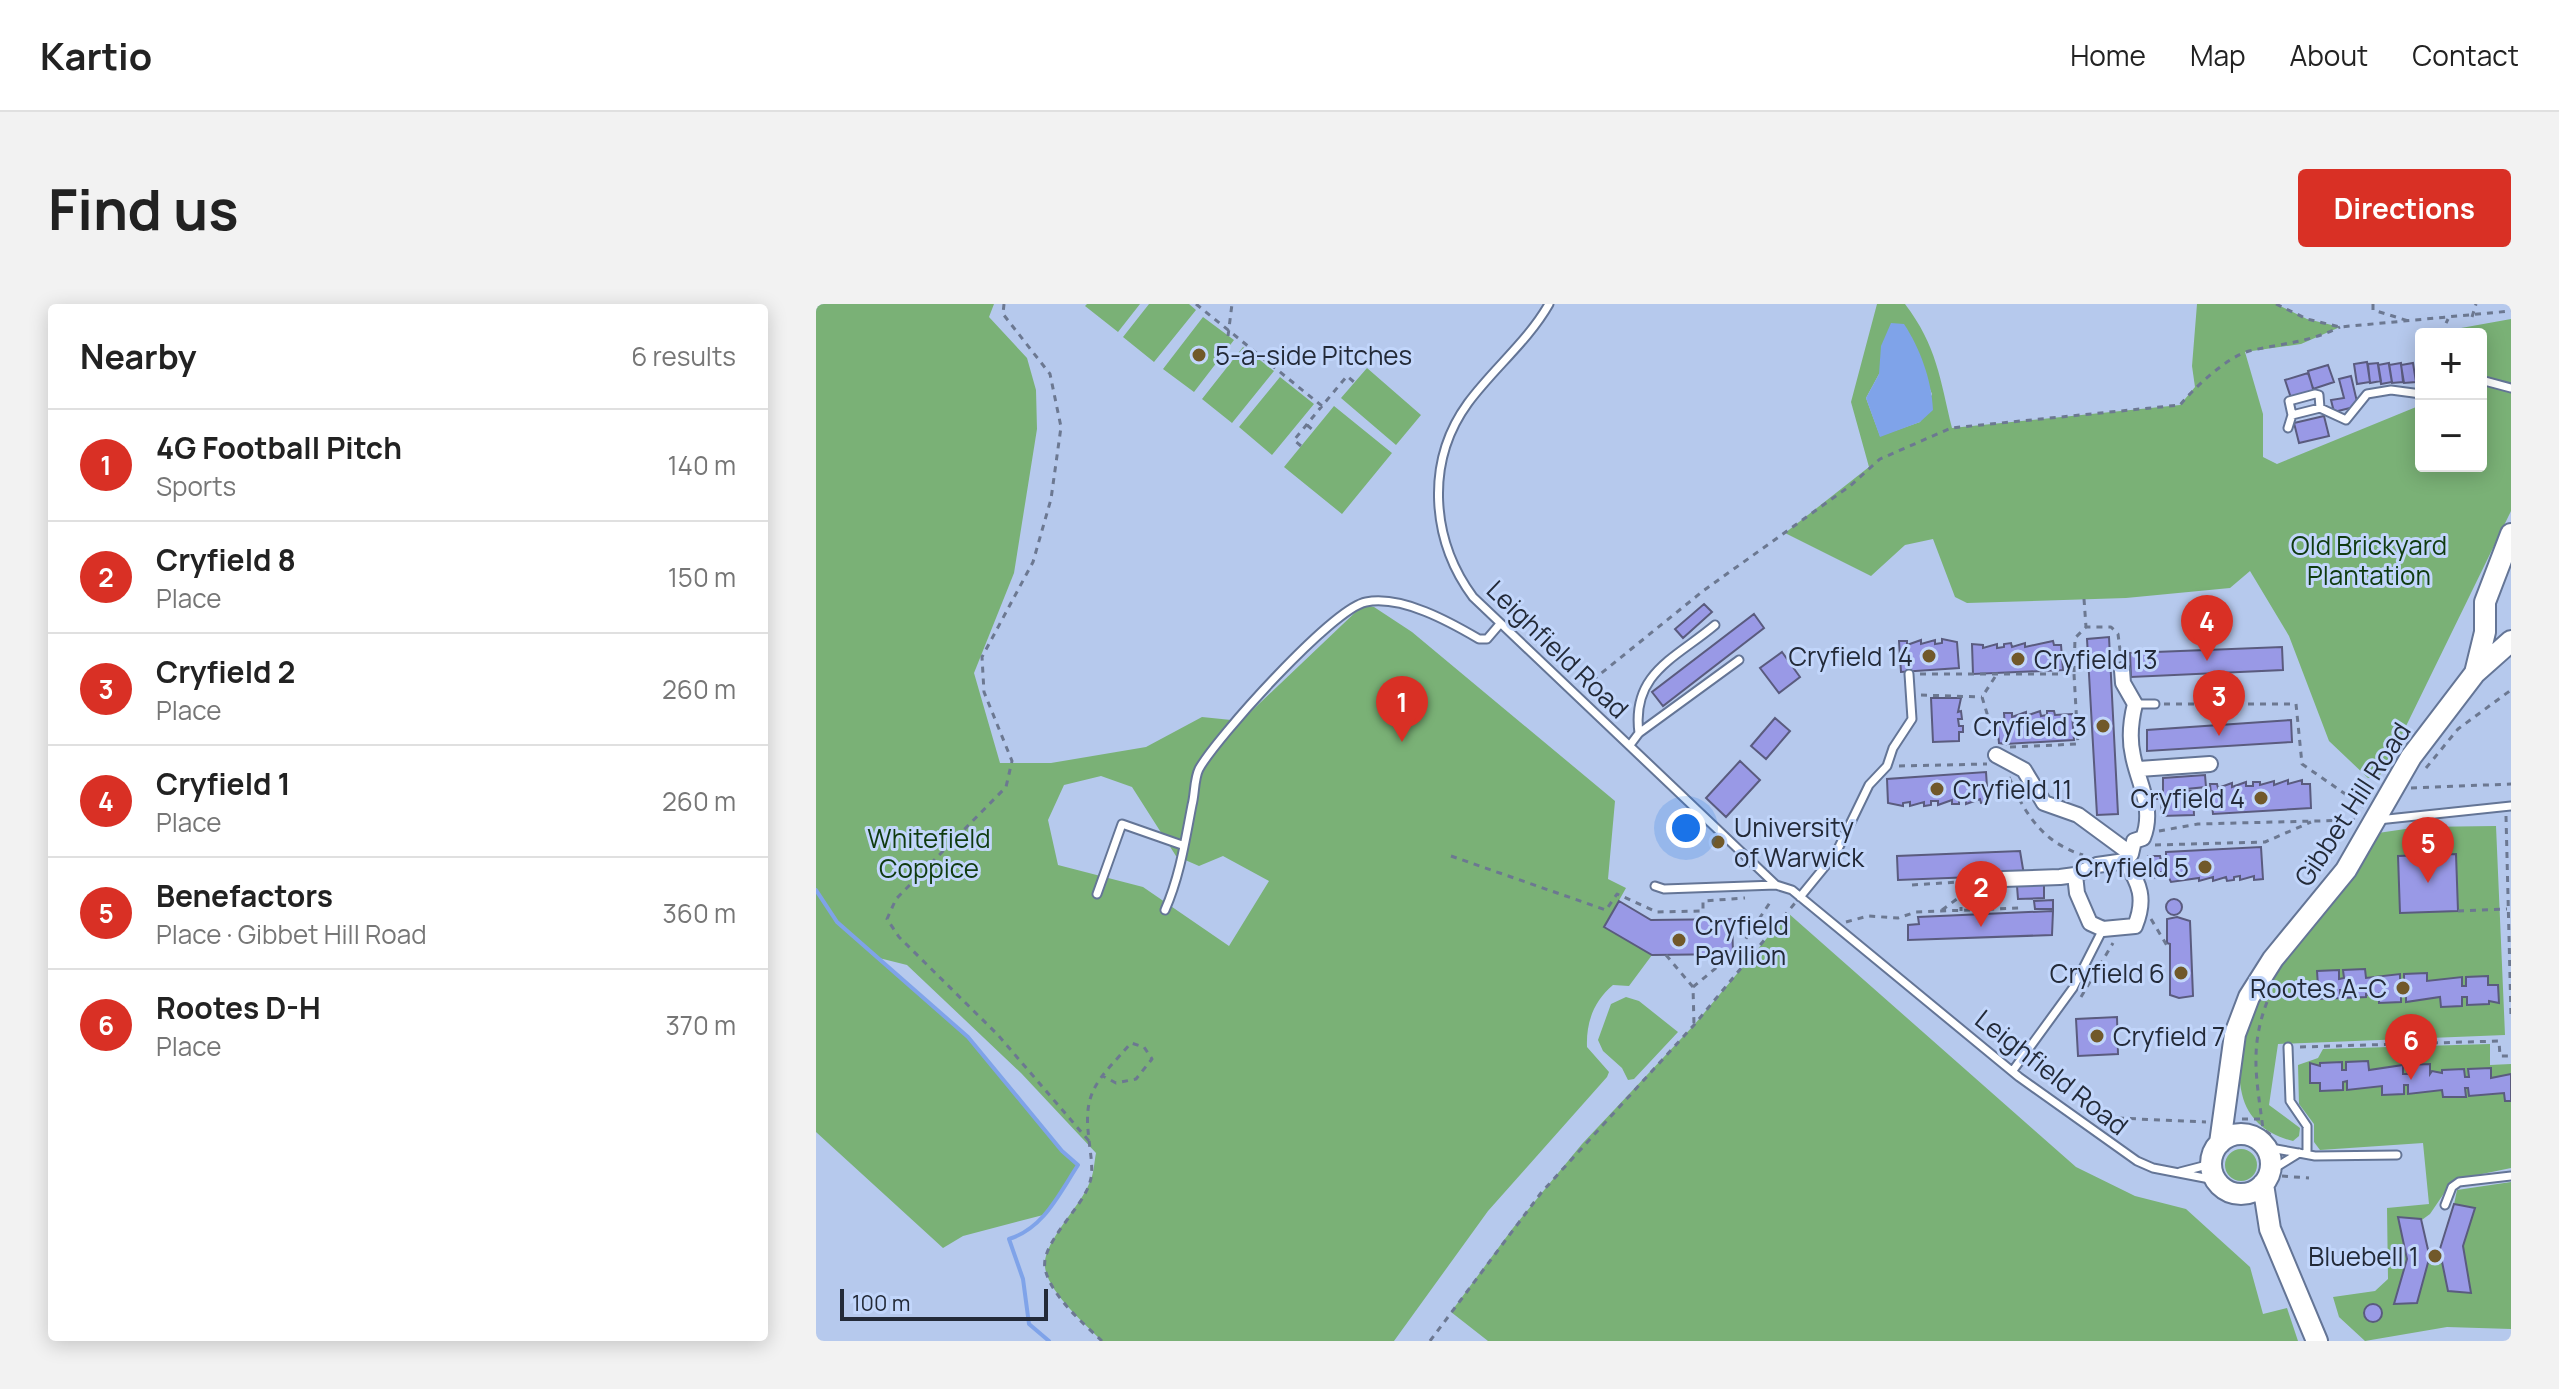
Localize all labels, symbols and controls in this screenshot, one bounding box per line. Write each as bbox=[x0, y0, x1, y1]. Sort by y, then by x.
text: Kartio bbox=[40, 29, 152, 81]
text: Home bbox=[2070, 36, 2146, 74]
text: Map bbox=[2190, 36, 2246, 74]
text: About bbox=[2290, 36, 2368, 74]
text: Contact bbox=[2412, 36, 2519, 74]
button: Directions bbox=[2298, 169, 2511, 247]
text: Find us bbox=[48, 170, 239, 247]
map controls bbox=[2415, 328, 2487, 472]
button: + bbox=[2415, 328, 2487, 400]
text: Nearby bbox=[80, 333, 196, 379]
place label: 5-a-side Pitches bbox=[1215, 337, 1412, 373]
text: 6 results bbox=[631, 338, 736, 374]
marker: 5-a-side Pitches bbox=[1190, 346, 1208, 364]
button: − bbox=[2415, 400, 2487, 472]
text: 4G Football Pitch bbox=[156, 427, 402, 468]
text: 1 bbox=[100, 447, 112, 483]
text: 140 m bbox=[667, 447, 736, 483]
text: Sports bbox=[156, 468, 236, 504]
park label: Old Brickyard Plantation bbox=[2291, 527, 2447, 593]
text: Cryfield 8 bbox=[156, 539, 296, 580]
text: 2 bbox=[98, 559, 114, 595]
text: 150 m bbox=[668, 559, 736, 595]
street label: Leighfield Road bbox=[1479, 572, 1637, 726]
text: Place bbox=[156, 580, 221, 616]
pin: 4 bbox=[2181, 595, 2233, 661]
place label: Cryfield 14 bbox=[1788, 638, 1913, 674]
place label: Cryfield 13 bbox=[2034, 641, 2158, 677]
marker: Cryfield 14 bbox=[1920, 647, 1938, 665]
marker: Cryfield 13 bbox=[2009, 650, 2027, 668]
text: Cryfield 2 bbox=[156, 651, 295, 692]
pin: 3 bbox=[2193, 670, 2245, 736]
text: 3 bbox=[98, 671, 114, 707]
text: 260 m bbox=[662, 671, 736, 707]
pin: 1 bbox=[1376, 676, 1428, 742]
text: Place bbox=[156, 692, 221, 728]
place label: Cryfield 3 bbox=[1974, 708, 2087, 744]
street label: Gibbet Hill Road bbox=[2285, 715, 2419, 893]
marker: Cryfield 3 bbox=[2094, 717, 2112, 735]
text: Cryfield 1 bbox=[156, 763, 291, 804]
place label: Cryfield 11 bbox=[1953, 771, 2072, 807]
marker: Cryfield 11 bbox=[1928, 780, 1946, 798]
place label: Cryfield 4 bbox=[2131, 780, 2245, 816]
text: 4 bbox=[98, 783, 114, 819]
text: 260 m bbox=[662, 783, 736, 819]
marker: Cryfield 4 bbox=[2252, 789, 2270, 807]
text: Place bbox=[156, 804, 221, 840]
your location bbox=[1666, 808, 1706, 848]
place label: University of Warwick bbox=[1734, 809, 1865, 875]
pin: 5 bbox=[2402, 817, 2454, 883]
park label: Whitefield Coppice bbox=[867, 820, 991, 886]
marker: University of Warwick bbox=[1709, 833, 1727, 851]
place label: Cryfield 5 bbox=[2075, 849, 2189, 885]
marker: Cryfield 5 bbox=[2196, 858, 2214, 876]
pin: 2 bbox=[1955, 861, 2007, 927]
text: Benefactors bbox=[156, 875, 333, 916]
text: 5 bbox=[98, 895, 114, 931]
text: 360 m bbox=[662, 895, 736, 931]
place label: Cryfield Pavilion bbox=[1695, 907, 1789, 973]
text: Place · Gibbet Hill Road bbox=[156, 916, 427, 952]
marker: Cryfield Pavilion bbox=[1670, 931, 1688, 949]
place label: Cryfield 6 bbox=[2050, 955, 2165, 991]
marker: Cryfield 6 bbox=[2172, 964, 2190, 982]
place label: Rootes A-C bbox=[2250, 970, 2387, 1006]
marker: Rootes A-C bbox=[2394, 979, 2412, 997]
text: Rootes D-H bbox=[156, 987, 321, 1028]
street label: Leighfield Road bbox=[1968, 1001, 2136, 1143]
text: 6 bbox=[98, 1007, 114, 1043]
text: 370 m bbox=[665, 1007, 736, 1043]
pin: 6 bbox=[2385, 1014, 2437, 1080]
place label: Cryfield 7 bbox=[2113, 1018, 2225, 1054]
marker: Cryfield 7 bbox=[2088, 1027, 2106, 1045]
text: Place bbox=[156, 1028, 221, 1064]
place label: Bluebell 1 bbox=[2308, 1238, 2419, 1274]
marker: Bluebell 1 bbox=[2426, 1247, 2444, 1265]
scale bar bbox=[840, 1285, 1048, 1321]
text: 100 m bbox=[852, 1288, 910, 1318]

